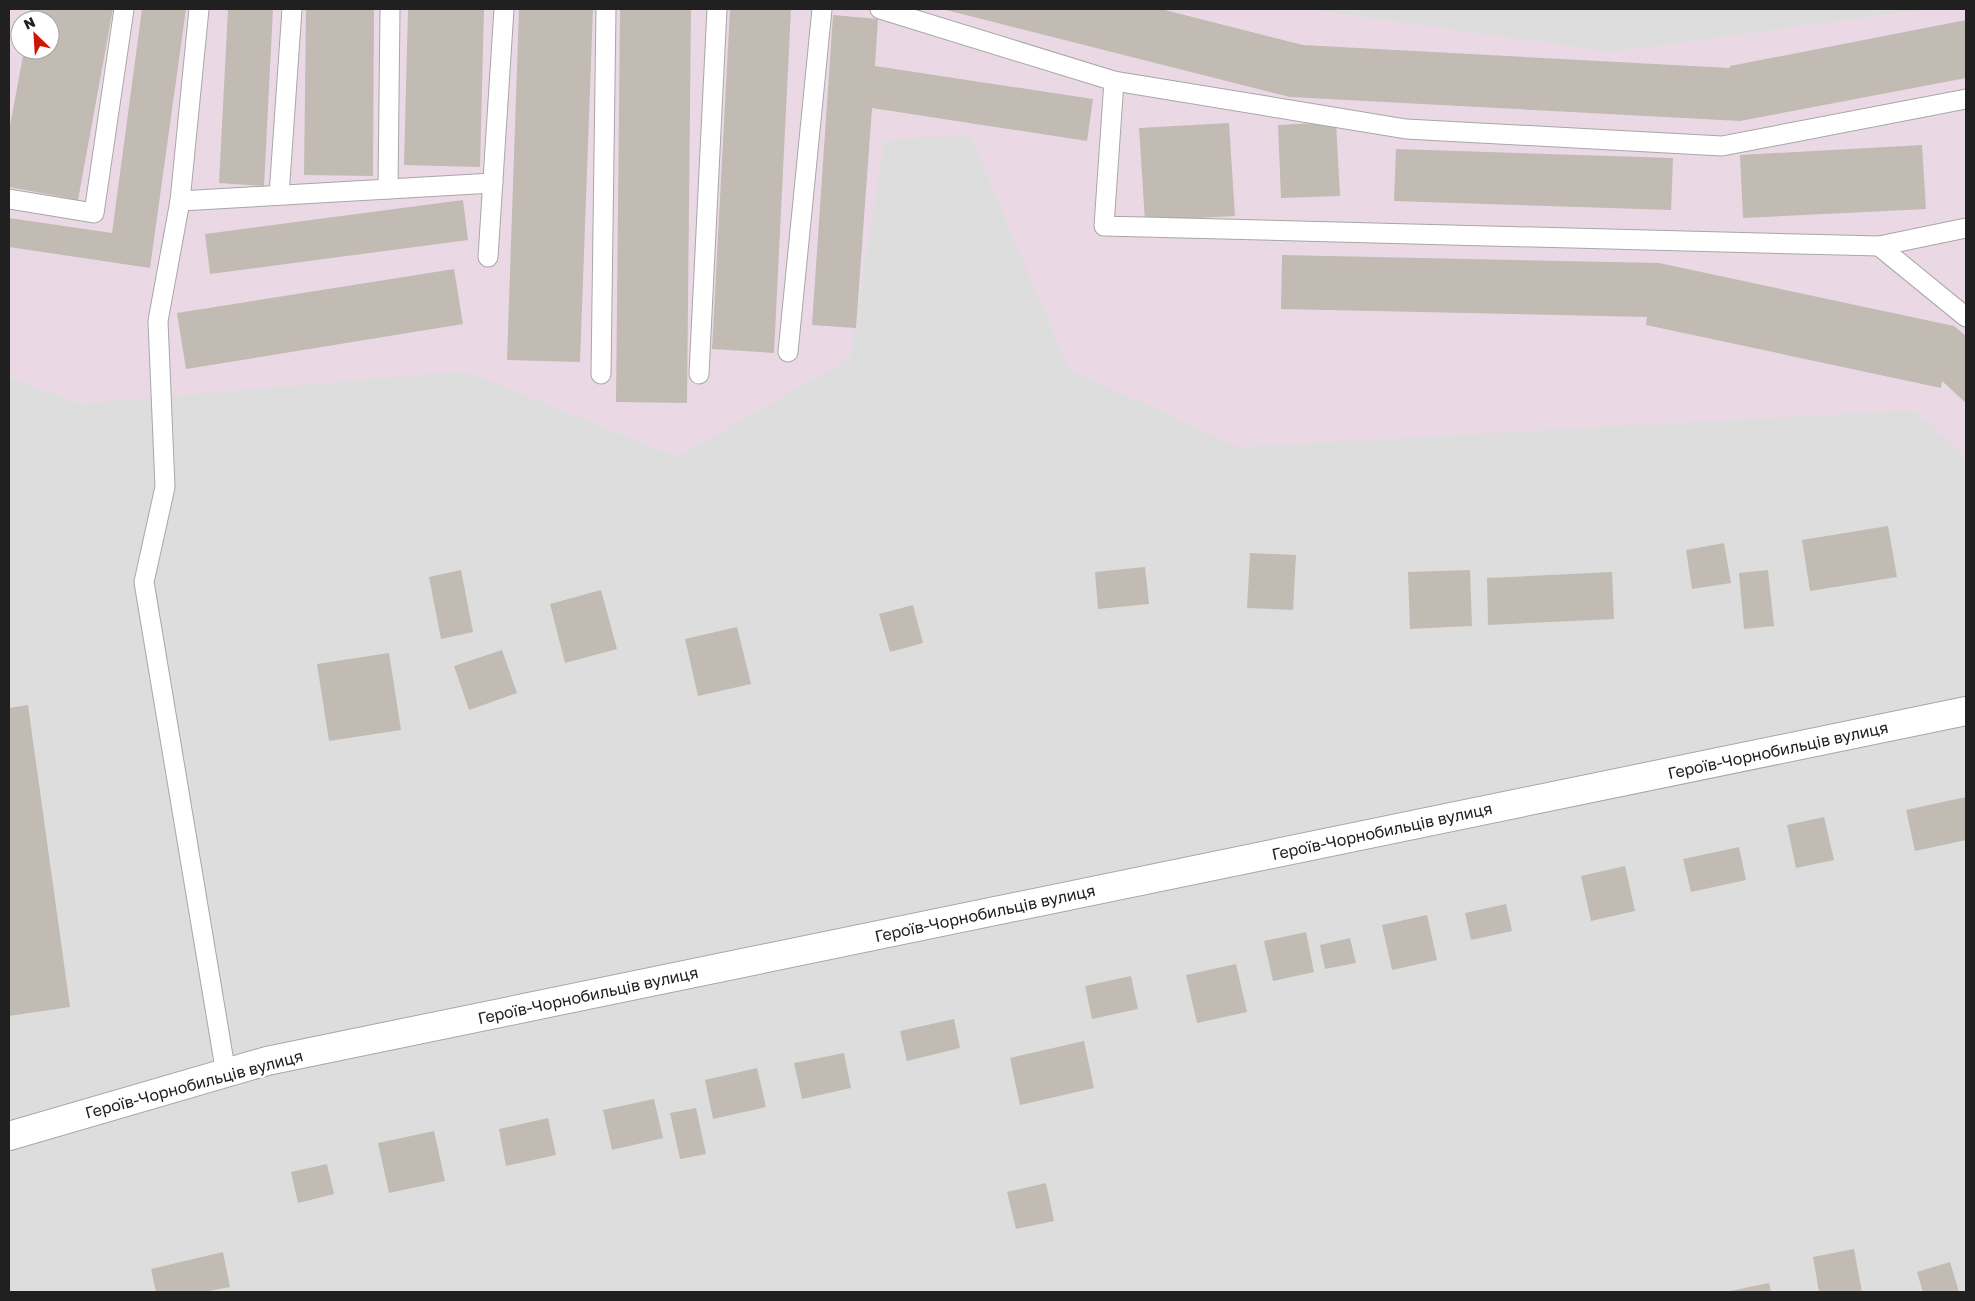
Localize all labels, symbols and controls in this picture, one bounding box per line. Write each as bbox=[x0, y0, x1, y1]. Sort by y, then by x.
north arrow bbox=[10, 10, 60, 60]
text: N bbox=[21, 13, 38, 33]
street label: Героїв-Чорнобильців вулиця bbox=[1666, 717, 1890, 783]
street label: Героїв-Чорнобильців вулиця bbox=[1270, 798, 1494, 864]
street label: Героїв-Чорнобильців вулиця bbox=[873, 880, 1097, 946]
street label: Героїв-Чорнобильців вулиця bbox=[476, 962, 700, 1028]
street label: Героїв-Чорнобильців вулиця bbox=[83, 1045, 305, 1123]

